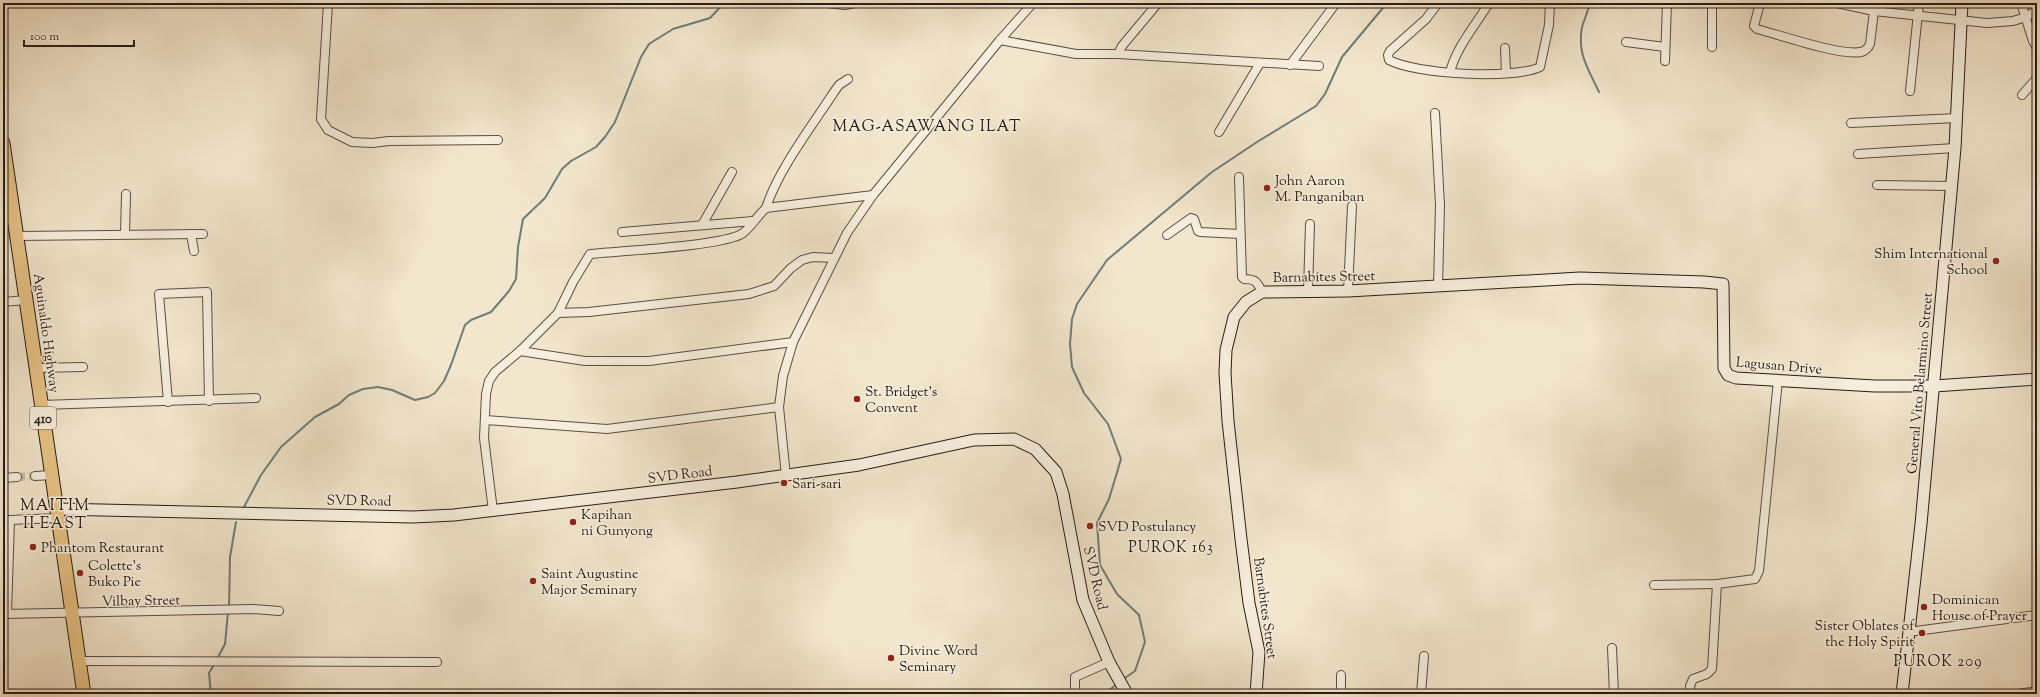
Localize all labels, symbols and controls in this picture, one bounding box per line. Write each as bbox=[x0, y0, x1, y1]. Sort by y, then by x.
scale bar bbox=[24, 22, 134, 48]
text: 100 m bbox=[30, 28, 59, 46]
district label: MAG-ASAWANG ILAT bbox=[833, 116, 1021, 139]
place label: John Aaron M. Panganiban bbox=[1274, 172, 1364, 208]
marker: John Aaron M. Panganiban bbox=[1262, 183, 1272, 193]
place label: Shim International School bbox=[1874, 245, 1988, 281]
marker: Shim International School bbox=[1991, 256, 2001, 266]
street label: Barnabites Street bbox=[1273, 267, 1376, 289]
street label: Aguinaldo Highway bbox=[27, 272, 63, 394]
street label: General Vito Belarmino Street bbox=[1903, 291, 1939, 475]
street label: Lagusan Drive bbox=[1735, 353, 1823, 381]
place label: St. Bridget's Convent bbox=[865, 383, 937, 419]
marker: St. Bridget's Convent bbox=[852, 394, 862, 404]
road number: 410 bbox=[30, 407, 56, 429]
street label: SVD Road bbox=[647, 462, 714, 490]
place label: Sari-sari bbox=[792, 475, 842, 495]
marker: Sari-sari bbox=[779, 478, 789, 488]
street label: SVD Road bbox=[326, 491, 392, 513]
district label: MAITIM II EAST bbox=[20, 495, 90, 536]
place label: Kapihan ni Gunyong bbox=[581, 506, 653, 542]
marker: Kapihan ni Gunyong bbox=[568, 517, 578, 527]
place label: SVD Postulancy bbox=[1098, 518, 1196, 538]
marker: SVD Postulancy bbox=[1085, 521, 1095, 531]
district label: PUROK 163 bbox=[1128, 538, 1214, 559]
place label: Phantom Restaurant bbox=[41, 539, 164, 559]
marker: Phantom Restaurant bbox=[28, 542, 38, 552]
street label: SVD Road bbox=[1077, 545, 1111, 612]
street label: Barnabites Street bbox=[1247, 556, 1281, 661]
place label: Colette's Buko Pie bbox=[88, 557, 141, 593]
place label: Saint Augustine Major Seminary bbox=[541, 565, 638, 601]
marker: Colette's Buko Pie bbox=[75, 568, 85, 578]
marker: Saint Augustine Major Seminary bbox=[528, 576, 538, 586]
street label: Vilbay Street bbox=[102, 591, 181, 613]
place label: Dominican House of Prayer bbox=[1932, 591, 2028, 627]
marker: Dominican House of Prayer bbox=[1919, 602, 1929, 612]
place label: Sister Oblates of the Holy Spirit bbox=[1815, 617, 1915, 653]
marker: Sister Oblates of the Holy Spirit bbox=[1917, 628, 1927, 638]
place label: Divine Word Seminary bbox=[899, 642, 978, 678]
district label: PUROK 209 bbox=[1893, 652, 1983, 673]
marker: Divine Word Seminary bbox=[886, 653, 896, 663]

